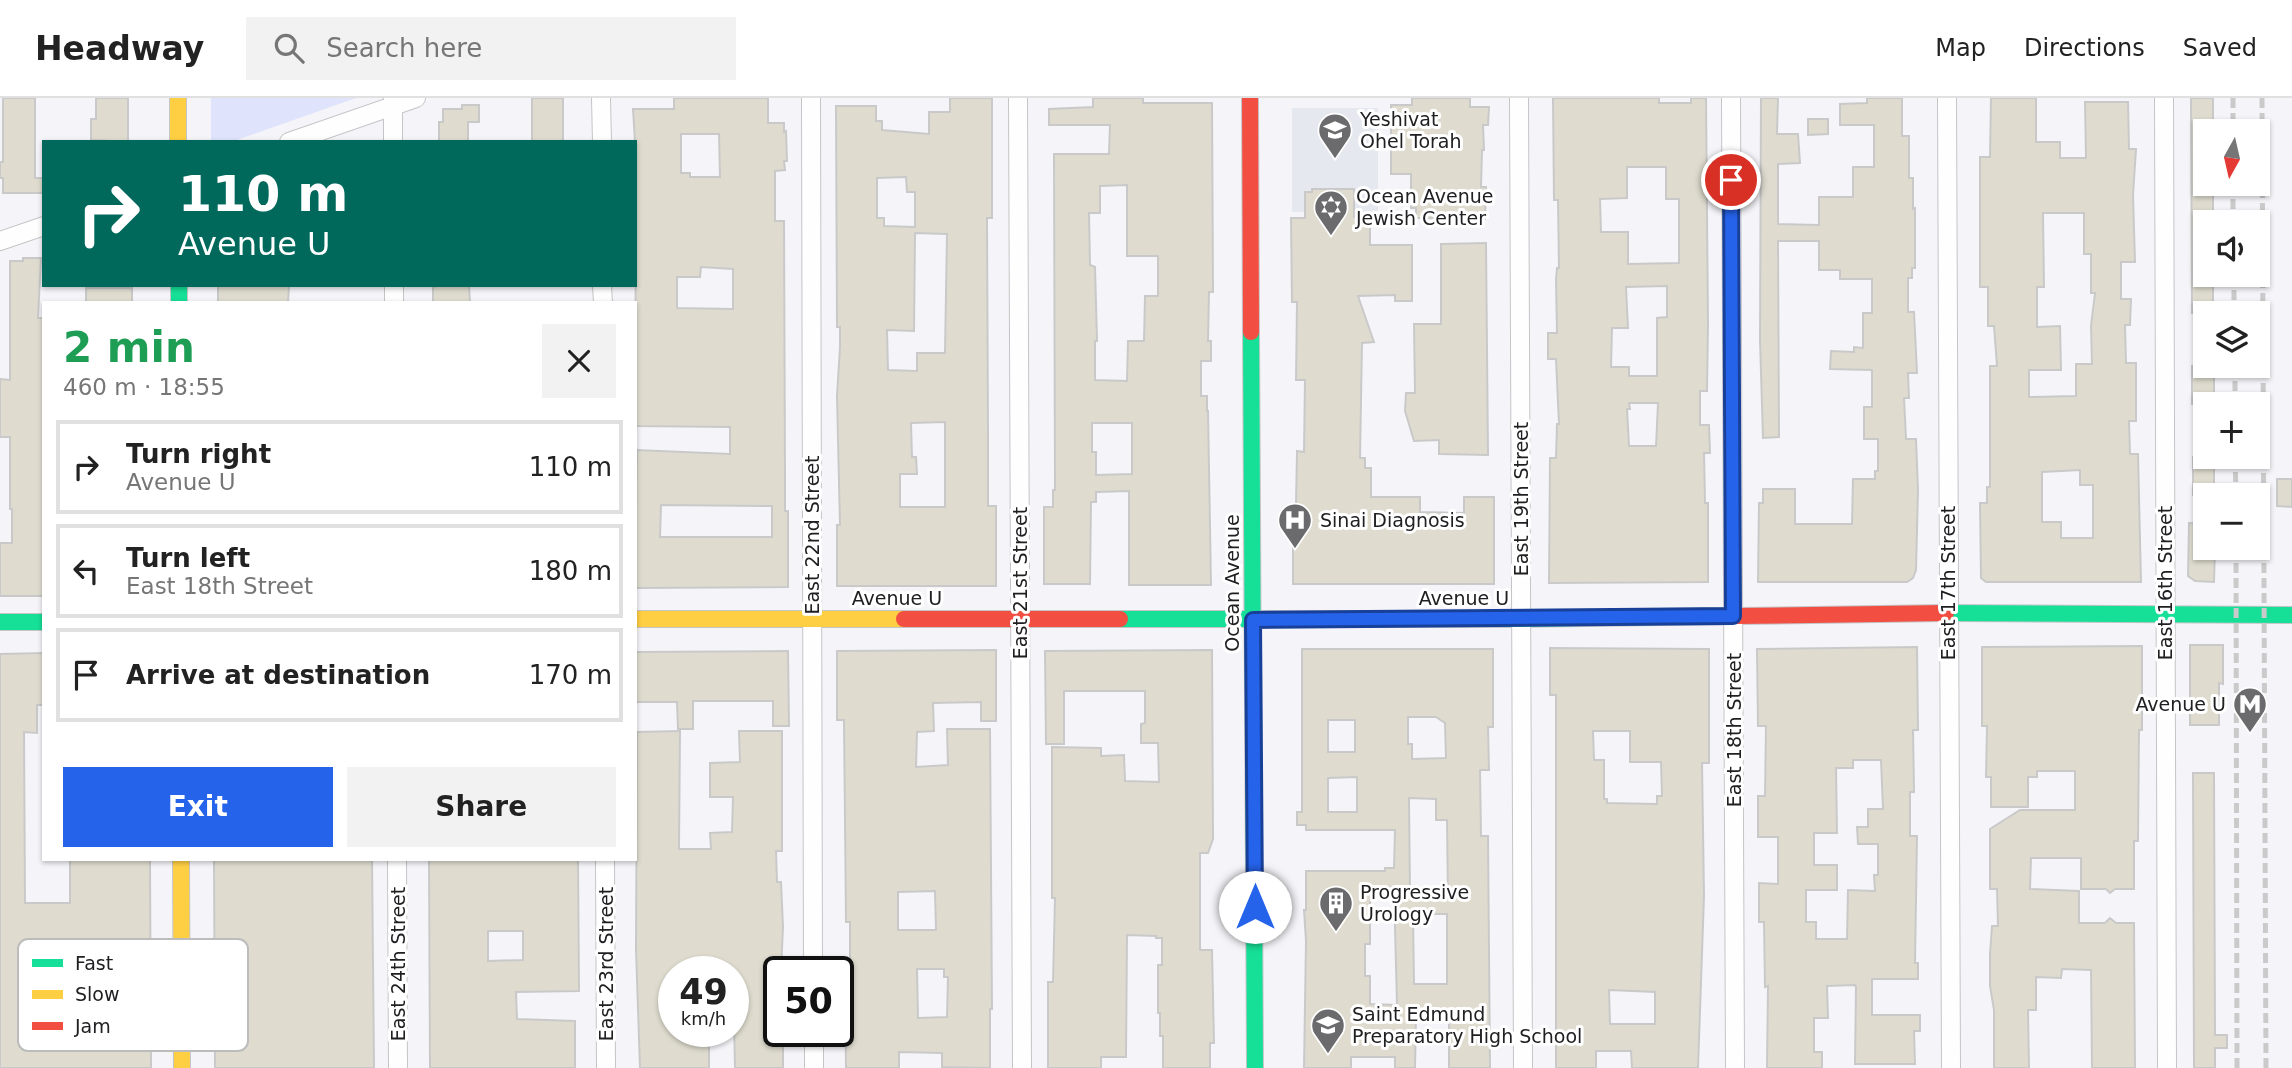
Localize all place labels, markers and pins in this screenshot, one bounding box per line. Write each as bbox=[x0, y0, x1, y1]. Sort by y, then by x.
place label: Yeshivat Ohel Torah bbox=[1359, 108, 1462, 152]
school or university icon: Yeshivat Ohel Torah bbox=[1316, 111, 1354, 160]
pin bbox=[1701, 150, 1761, 210]
place label: Ocean Avenue Jewish Center bbox=[1355, 185, 1493, 229]
synagogue icon: Ocean Avenue Jewish Center bbox=[1312, 188, 1350, 237]
hospital icon: Sinai Diagnosis bbox=[1276, 501, 1314, 550]
place label: Sinai Diagnosis bbox=[1320, 509, 1465, 531]
metro station icon: Avenue U bbox=[2231, 685, 2269, 734]
place label: Avenue U bbox=[2135, 693, 2226, 715]
place label: Progressive Urology bbox=[1360, 881, 1469, 925]
building icon: Progressive Urology bbox=[1317, 884, 1355, 933]
place label: Saint Edmund Preparatory High School bbox=[1352, 1003, 1582, 1047]
school or university icon: Saint Edmund Preparatory High School bbox=[1309, 1006, 1347, 1055]

